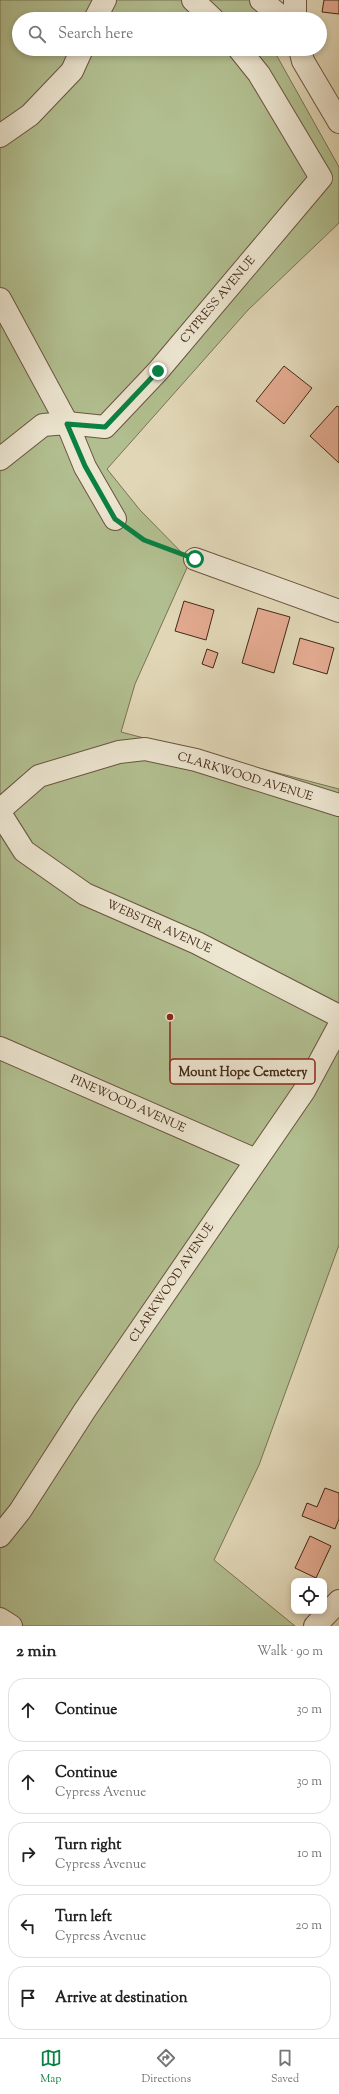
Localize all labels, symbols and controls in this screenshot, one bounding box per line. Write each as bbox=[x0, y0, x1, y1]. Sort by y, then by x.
search box bbox=[12, 12, 327, 56]
icon: search bbox=[26, 23, 48, 45]
text: Search here bbox=[58, 24, 133, 45]
street label: CYPRESS AVENUE bbox=[176, 252, 261, 348]
route end bbox=[149, 362, 167, 380]
route start bbox=[186, 550, 204, 568]
street label: CLARKWOOD AVENUE bbox=[175, 748, 316, 806]
street label: WEBSTER AVENUE bbox=[103, 896, 215, 959]
callout: Mount Hope Cemetery bbox=[170, 1059, 315, 1084]
text: Mount Hope Cemetery bbox=[178, 1064, 308, 1082]
street label: PINEWOOD AVENUE bbox=[67, 1070, 189, 1138]
street label: CLARKWOOD AVENUE bbox=[125, 1219, 219, 1346]
map controls bbox=[291, 1578, 327, 1614]
button: locate bbox=[291, 1578, 327, 1614]
text: 2 min bbox=[16, 1640, 57, 1664]
text: Walk · 90 m bbox=[257, 1643, 323, 1661]
icon: ahead bbox=[17, 1699, 39, 1721]
text: Continue bbox=[55, 1700, 117, 1721]
text: 30 m bbox=[296, 1701, 322, 1719]
text: Continue bbox=[55, 1763, 117, 1784]
icon: ahead bbox=[17, 1771, 39, 1793]
text: 30 m bbox=[296, 1773, 322, 1791]
text: Cypress Avenue bbox=[55, 1784, 146, 1802]
text: Turn right bbox=[55, 1835, 121, 1856]
icon: right bbox=[17, 1843, 39, 1865]
text: 10 m bbox=[297, 1845, 322, 1863]
text: Cypress Avenue bbox=[55, 1856, 146, 1874]
text: Turn left bbox=[55, 1907, 112, 1928]
icon: left bbox=[17, 1915, 39, 1937]
text: 20 m bbox=[296, 1917, 322, 1935]
text: Cypress Avenue bbox=[55, 1928, 146, 1946]
icon: arrive bbox=[17, 1987, 39, 2009]
text: Arrive at destination bbox=[55, 1988, 188, 2009]
tab: Map bbox=[40, 2047, 62, 2087]
tab: Directions bbox=[142, 2047, 191, 2087]
tab: Saved bbox=[271, 2047, 299, 2087]

